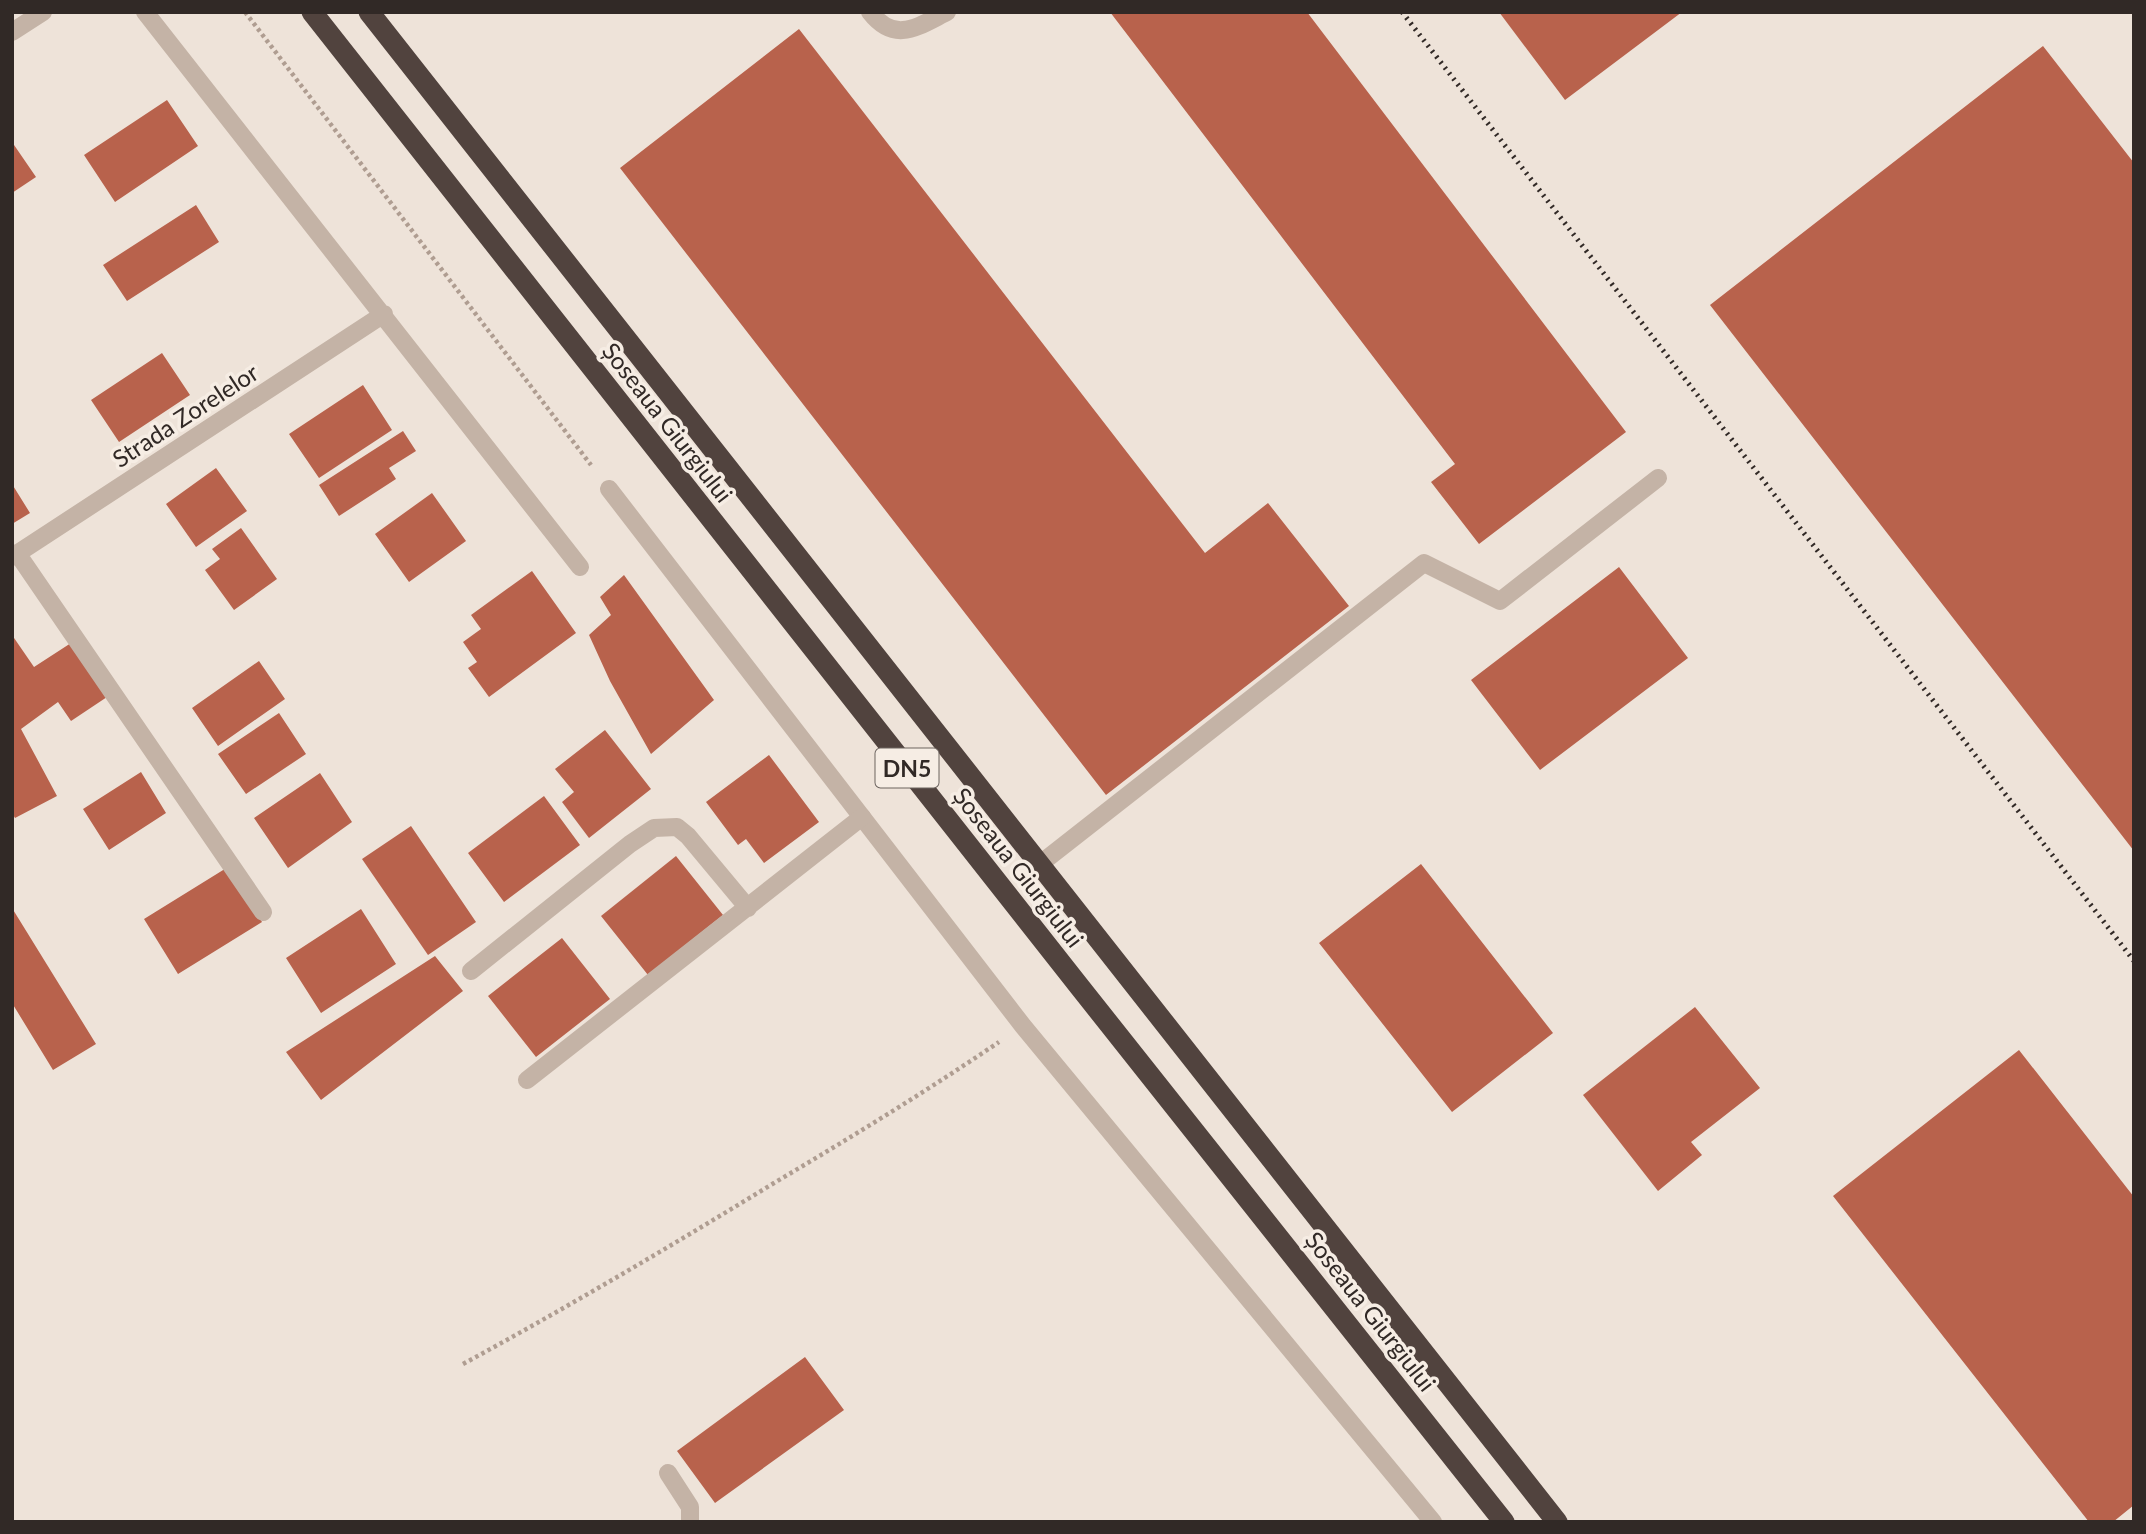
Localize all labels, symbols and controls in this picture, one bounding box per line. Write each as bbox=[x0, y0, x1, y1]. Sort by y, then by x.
street label: Șoseaua Giurgiului bbox=[597, 336, 739, 508]
street label: Strada Zorelelor bbox=[107, 357, 263, 473]
road number: DN5 bbox=[876, 748, 939, 788]
street label: Șoseaua Giurgiului bbox=[948, 781, 1090, 953]
street label: Șoseaua Giurgiului bbox=[1300, 1225, 1442, 1397]

